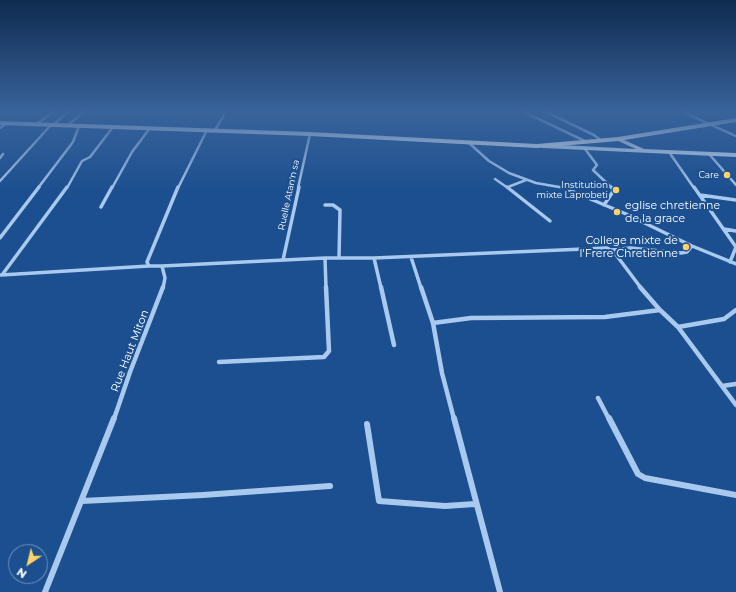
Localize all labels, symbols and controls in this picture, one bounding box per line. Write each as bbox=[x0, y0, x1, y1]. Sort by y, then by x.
street label: Ruelle Atan'n sa bbox=[276, 159, 302, 231]
place label: Care bbox=[698, 170, 719, 180]
marker: Care bbox=[722, 170, 732, 180]
place label: Institution mixte Laprobeti bbox=[536, 180, 608, 201]
marker: Institution mixte Laprobeti bbox=[611, 185, 621, 195]
place label: eglise chretienne de la grace bbox=[625, 199, 720, 225]
marker: eglise chretienne de la grace bbox=[612, 207, 622, 217]
place label: College mixte de l'Frere Chretienne bbox=[580, 234, 678, 260]
marker: College mixte de l'Frere Chretienne bbox=[681, 242, 691, 252]
street label: Rue Haut Miton bbox=[108, 308, 152, 394]
north arrow bbox=[8, 544, 48, 584]
text: N bbox=[14, 565, 29, 581]

